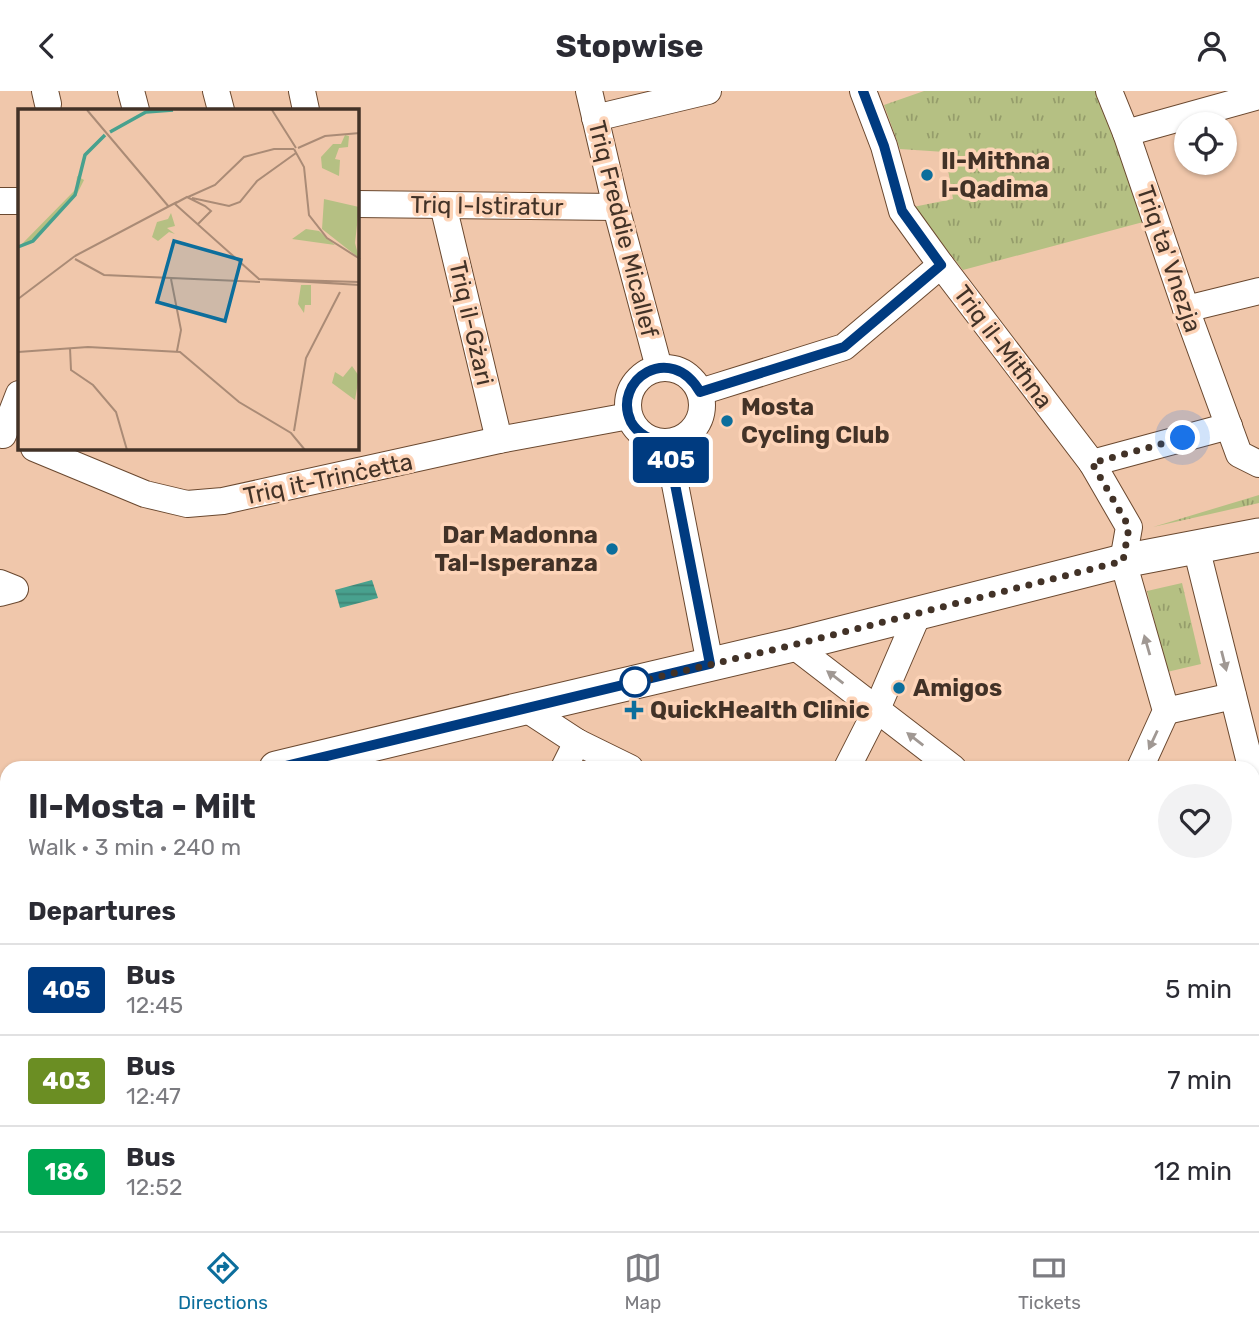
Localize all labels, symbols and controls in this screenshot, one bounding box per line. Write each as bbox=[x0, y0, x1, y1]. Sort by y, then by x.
icon: back bbox=[28, 27, 66, 65]
text: Stopwise bbox=[555, 27, 704, 65]
icon: person bbox=[1193, 27, 1231, 65]
inset map bbox=[18, 109, 359, 450]
map controls bbox=[1174, 112, 1237, 175]
button: locate bbox=[1174, 112, 1237, 175]
street label: Triq Freddie Micallef bbox=[583, 118, 664, 341]
place label: Il-Mitħna l-Qadima bbox=[941, 147, 1050, 203]
marker: Il-Mitħna l-Qadima bbox=[919, 167, 935, 183]
street label: Triq ta' Vnezja bbox=[1131, 182, 1207, 336]
street label: Triq l-Istiratur bbox=[410, 191, 564, 221]
street label: Triq il-Gżari bbox=[443, 258, 499, 388]
street label: Triq il-Mitħna bbox=[948, 280, 1058, 414]
place label: Mosta Cycling Club bbox=[741, 393, 890, 449]
marker: Mosta Cycling Club bbox=[719, 413, 735, 429]
your location bbox=[1165, 420, 1200, 455]
line badge: 405 bbox=[631, 437, 711, 483]
text: 405 bbox=[647, 446, 695, 474]
street label: Triq it-Trinċetta bbox=[241, 447, 415, 511]
place label: Dar Madonna Tal-Isperanza bbox=[434, 521, 598, 577]
marker: Dar Madonna Tal-Isperanza bbox=[604, 541, 620, 557]
one-way arrow bbox=[1142, 635, 1152, 656]
one-way arrow bbox=[1219, 650, 1230, 672]
unlabelled marker bbox=[620, 667, 650, 697]
one-way arrow bbox=[826, 671, 844, 685]
place label: Amigos bbox=[913, 674, 1002, 702]
marker: Amigos bbox=[891, 680, 907, 696]
place label: QuickHealth Clinic bbox=[650, 696, 870, 724]
marker: QuickHealth Clinic bbox=[624, 700, 644, 720]
one-way arrow bbox=[1147, 730, 1159, 750]
one-way arrow bbox=[906, 731, 924, 746]
button: heart bbox=[1158, 784, 1232, 858]
text: Il-Mosta - Milt bbox=[28, 787, 256, 826]
text: Walk · 3 min · 240 m bbox=[28, 833, 241, 861]
text: Departures bbox=[28, 896, 176, 927]
text: Bus bbox=[126, 960, 175, 991]
text: 5 min bbox=[1165, 974, 1232, 1005]
text: 405 bbox=[42, 976, 91, 1004]
text: 12:45 bbox=[126, 991, 183, 1019]
text: Bus bbox=[126, 1051, 175, 1082]
text: 7 min bbox=[1167, 1065, 1232, 1096]
text: 403 bbox=[42, 1067, 91, 1095]
text: 12:47 bbox=[126, 1082, 181, 1110]
text: Bus bbox=[126, 1142, 175, 1173]
text: 12 min bbox=[1154, 1156, 1232, 1187]
text: 186 bbox=[45, 1158, 88, 1186]
text: 12:52 bbox=[126, 1173, 182, 1201]
tab: Directions bbox=[178, 1249, 268, 1314]
tab: Map bbox=[624, 1249, 662, 1314]
tab: Tickets bbox=[1018, 1249, 1081, 1314]

